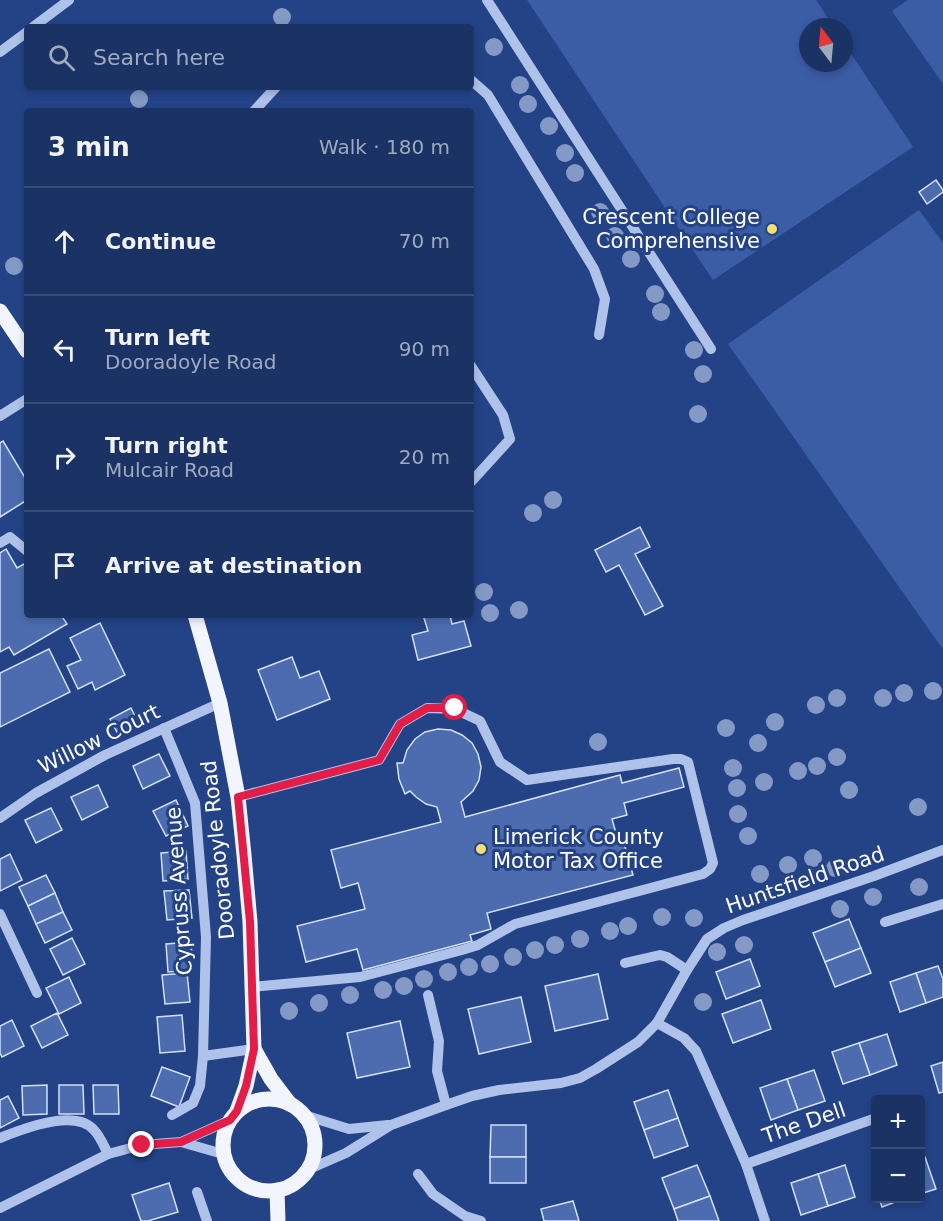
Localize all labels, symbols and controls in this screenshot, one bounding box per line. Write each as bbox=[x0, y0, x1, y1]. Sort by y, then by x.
north arrow bbox=[799, 18, 853, 72]
search box bbox=[24, 24, 474, 90]
icon: search bbox=[45, 41, 78, 74]
text: Search here bbox=[93, 45, 225, 70]
text: 3 min bbox=[48, 132, 130, 162]
text: Walk · 180 m bbox=[319, 135, 450, 159]
place label: Crescent College Comprehensive bbox=[582, 205, 760, 253]
marker: Crescent College Comprehensive bbox=[765, 222, 779, 236]
icon: ahead bbox=[48, 225, 81, 258]
text: Continue bbox=[105, 229, 216, 254]
text: 70 m bbox=[399, 229, 450, 253]
text: Turn left bbox=[105, 325, 210, 350]
icon: left bbox=[48, 333, 81, 366]
text: 90 m bbox=[399, 337, 450, 361]
text: Dooradoyle Road bbox=[105, 350, 277, 374]
text: Turn right bbox=[105, 433, 228, 458]
icon: right bbox=[48, 441, 81, 474]
text: 20 m bbox=[399, 445, 450, 469]
text: Mulcair Road bbox=[105, 458, 234, 482]
icon: arrive bbox=[48, 549, 81, 582]
text: Arrive at destination bbox=[105, 553, 362, 578]
route start bbox=[441, 694, 467, 720]
street label: Willow Court bbox=[34, 699, 164, 779]
street label: Dooradoyle Road bbox=[197, 759, 239, 941]
street label: Cypruss Avenue bbox=[161, 806, 197, 976]
place label: Limerick County Motor Tax Office bbox=[493, 825, 664, 873]
marker: Limerick County Motor Tax Office bbox=[474, 842, 488, 856]
street label: Huntsfield Road bbox=[722, 842, 888, 918]
map controls bbox=[871, 1095, 925, 1203]
button: + bbox=[871, 1095, 925, 1149]
street label: The Dell bbox=[758, 1098, 849, 1149]
route end bbox=[128, 1131, 154, 1157]
button: − bbox=[871, 1149, 925, 1203]

